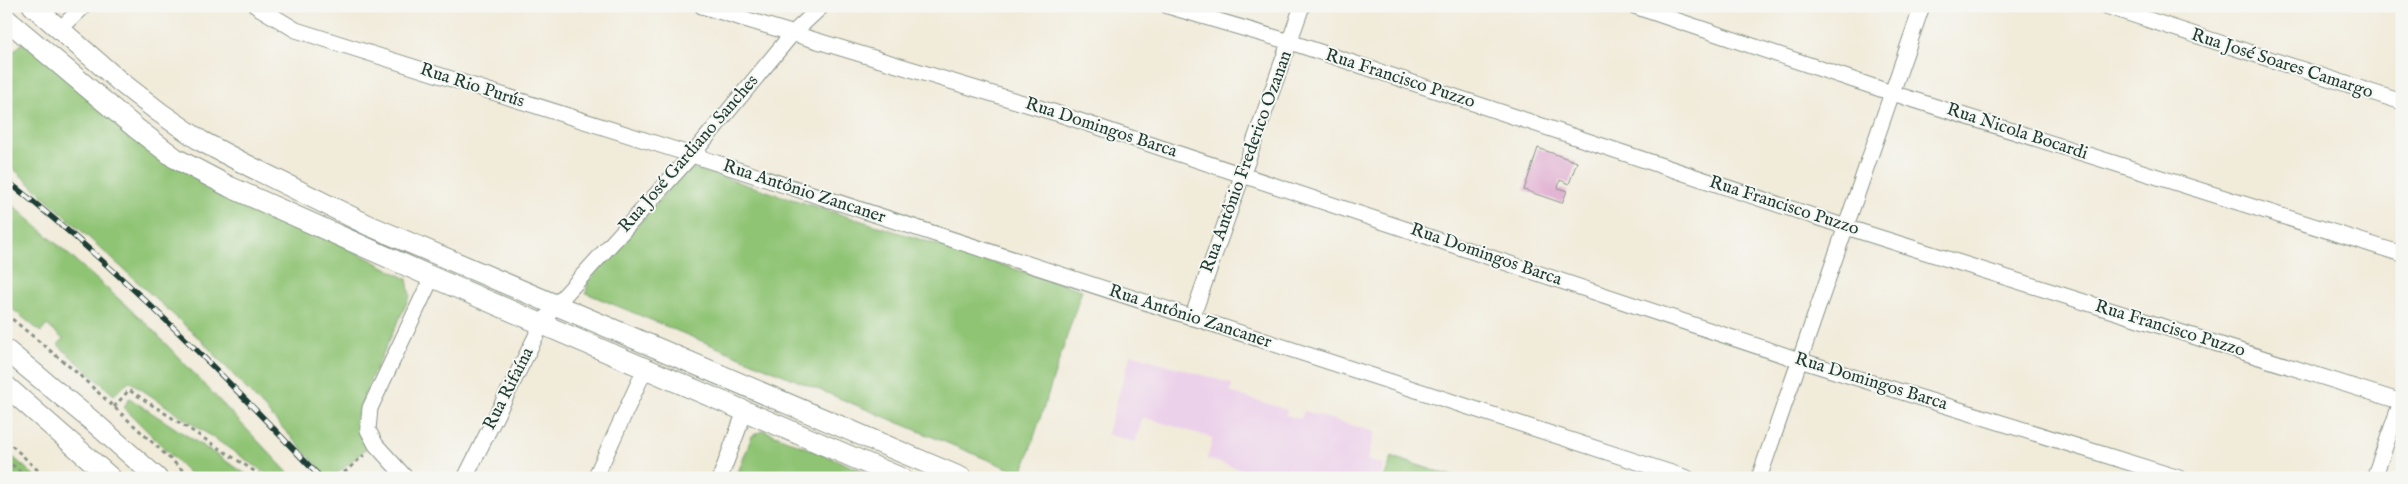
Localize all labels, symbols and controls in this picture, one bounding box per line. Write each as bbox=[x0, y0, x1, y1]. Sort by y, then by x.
street label: Rua José Soares Camargo bbox=[2188, 24, 2376, 104]
street label: Rua Francisco Puzzo bbox=[1322, 44, 1478, 114]
street label: Rua Antônio Frederico Ozanan bbox=[1196, 47, 1298, 276]
street label: Rua Rio Purús bbox=[417, 58, 527, 114]
street label: Rua José Gardiano Sanches bbox=[614, 70, 764, 238]
street label: Rua Domingos Barca bbox=[1022, 93, 1180, 164]
street label: Rua Nicola Bocardi bbox=[1944, 98, 2091, 166]
street label: Rua Antônio Zancaner bbox=[720, 155, 889, 229]
street label: Rua Francisco Puzzo bbox=[1706, 171, 1862, 241]
street label: Rua Domingos Barca bbox=[1407, 218, 1565, 292]
street label: Rua Antônio Zancaner bbox=[1106, 280, 1275, 354]
street label: Rua Francisco Puzzo bbox=[2092, 295, 2248, 363]
street label: Rua Rifaína bbox=[478, 344, 540, 434]
street label: Rua Domingos Barca bbox=[1792, 348, 1950, 416]

